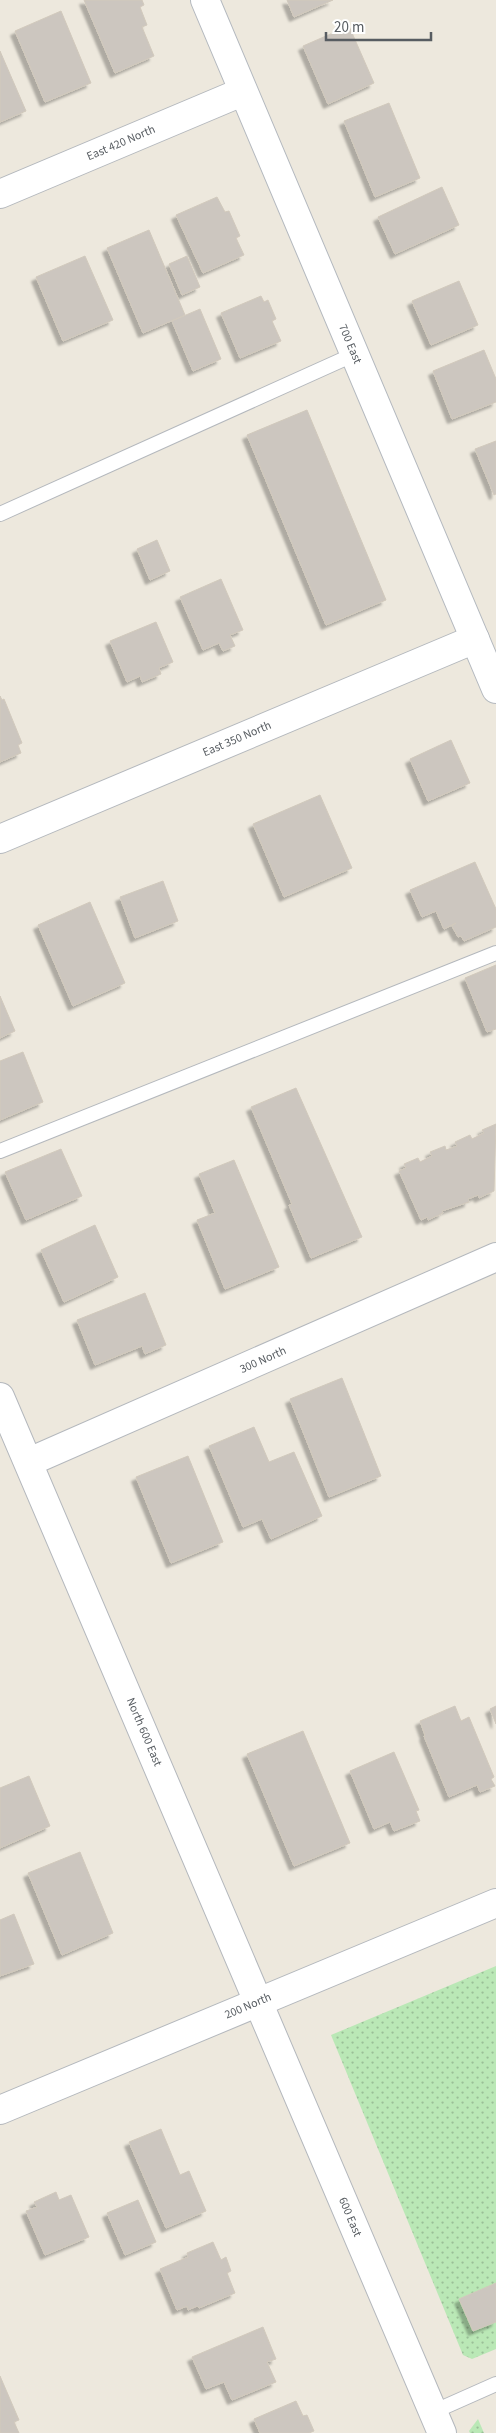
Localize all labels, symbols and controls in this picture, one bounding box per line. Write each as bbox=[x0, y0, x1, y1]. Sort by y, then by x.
scale bar bbox=[326, 10, 431, 42]
text: 20 m bbox=[334, 17, 364, 38]
street label: East 420 North bbox=[84, 121, 158, 165]
street label: 700 East bbox=[334, 322, 366, 366]
street label: East 350 North bbox=[200, 717, 274, 761]
street label: 300 North bbox=[237, 1342, 289, 1378]
street label: North 600 East bbox=[122, 1695, 166, 1769]
street label: 200 North bbox=[222, 1989, 274, 2023]
street label: 600 East bbox=[334, 2195, 366, 2239]

